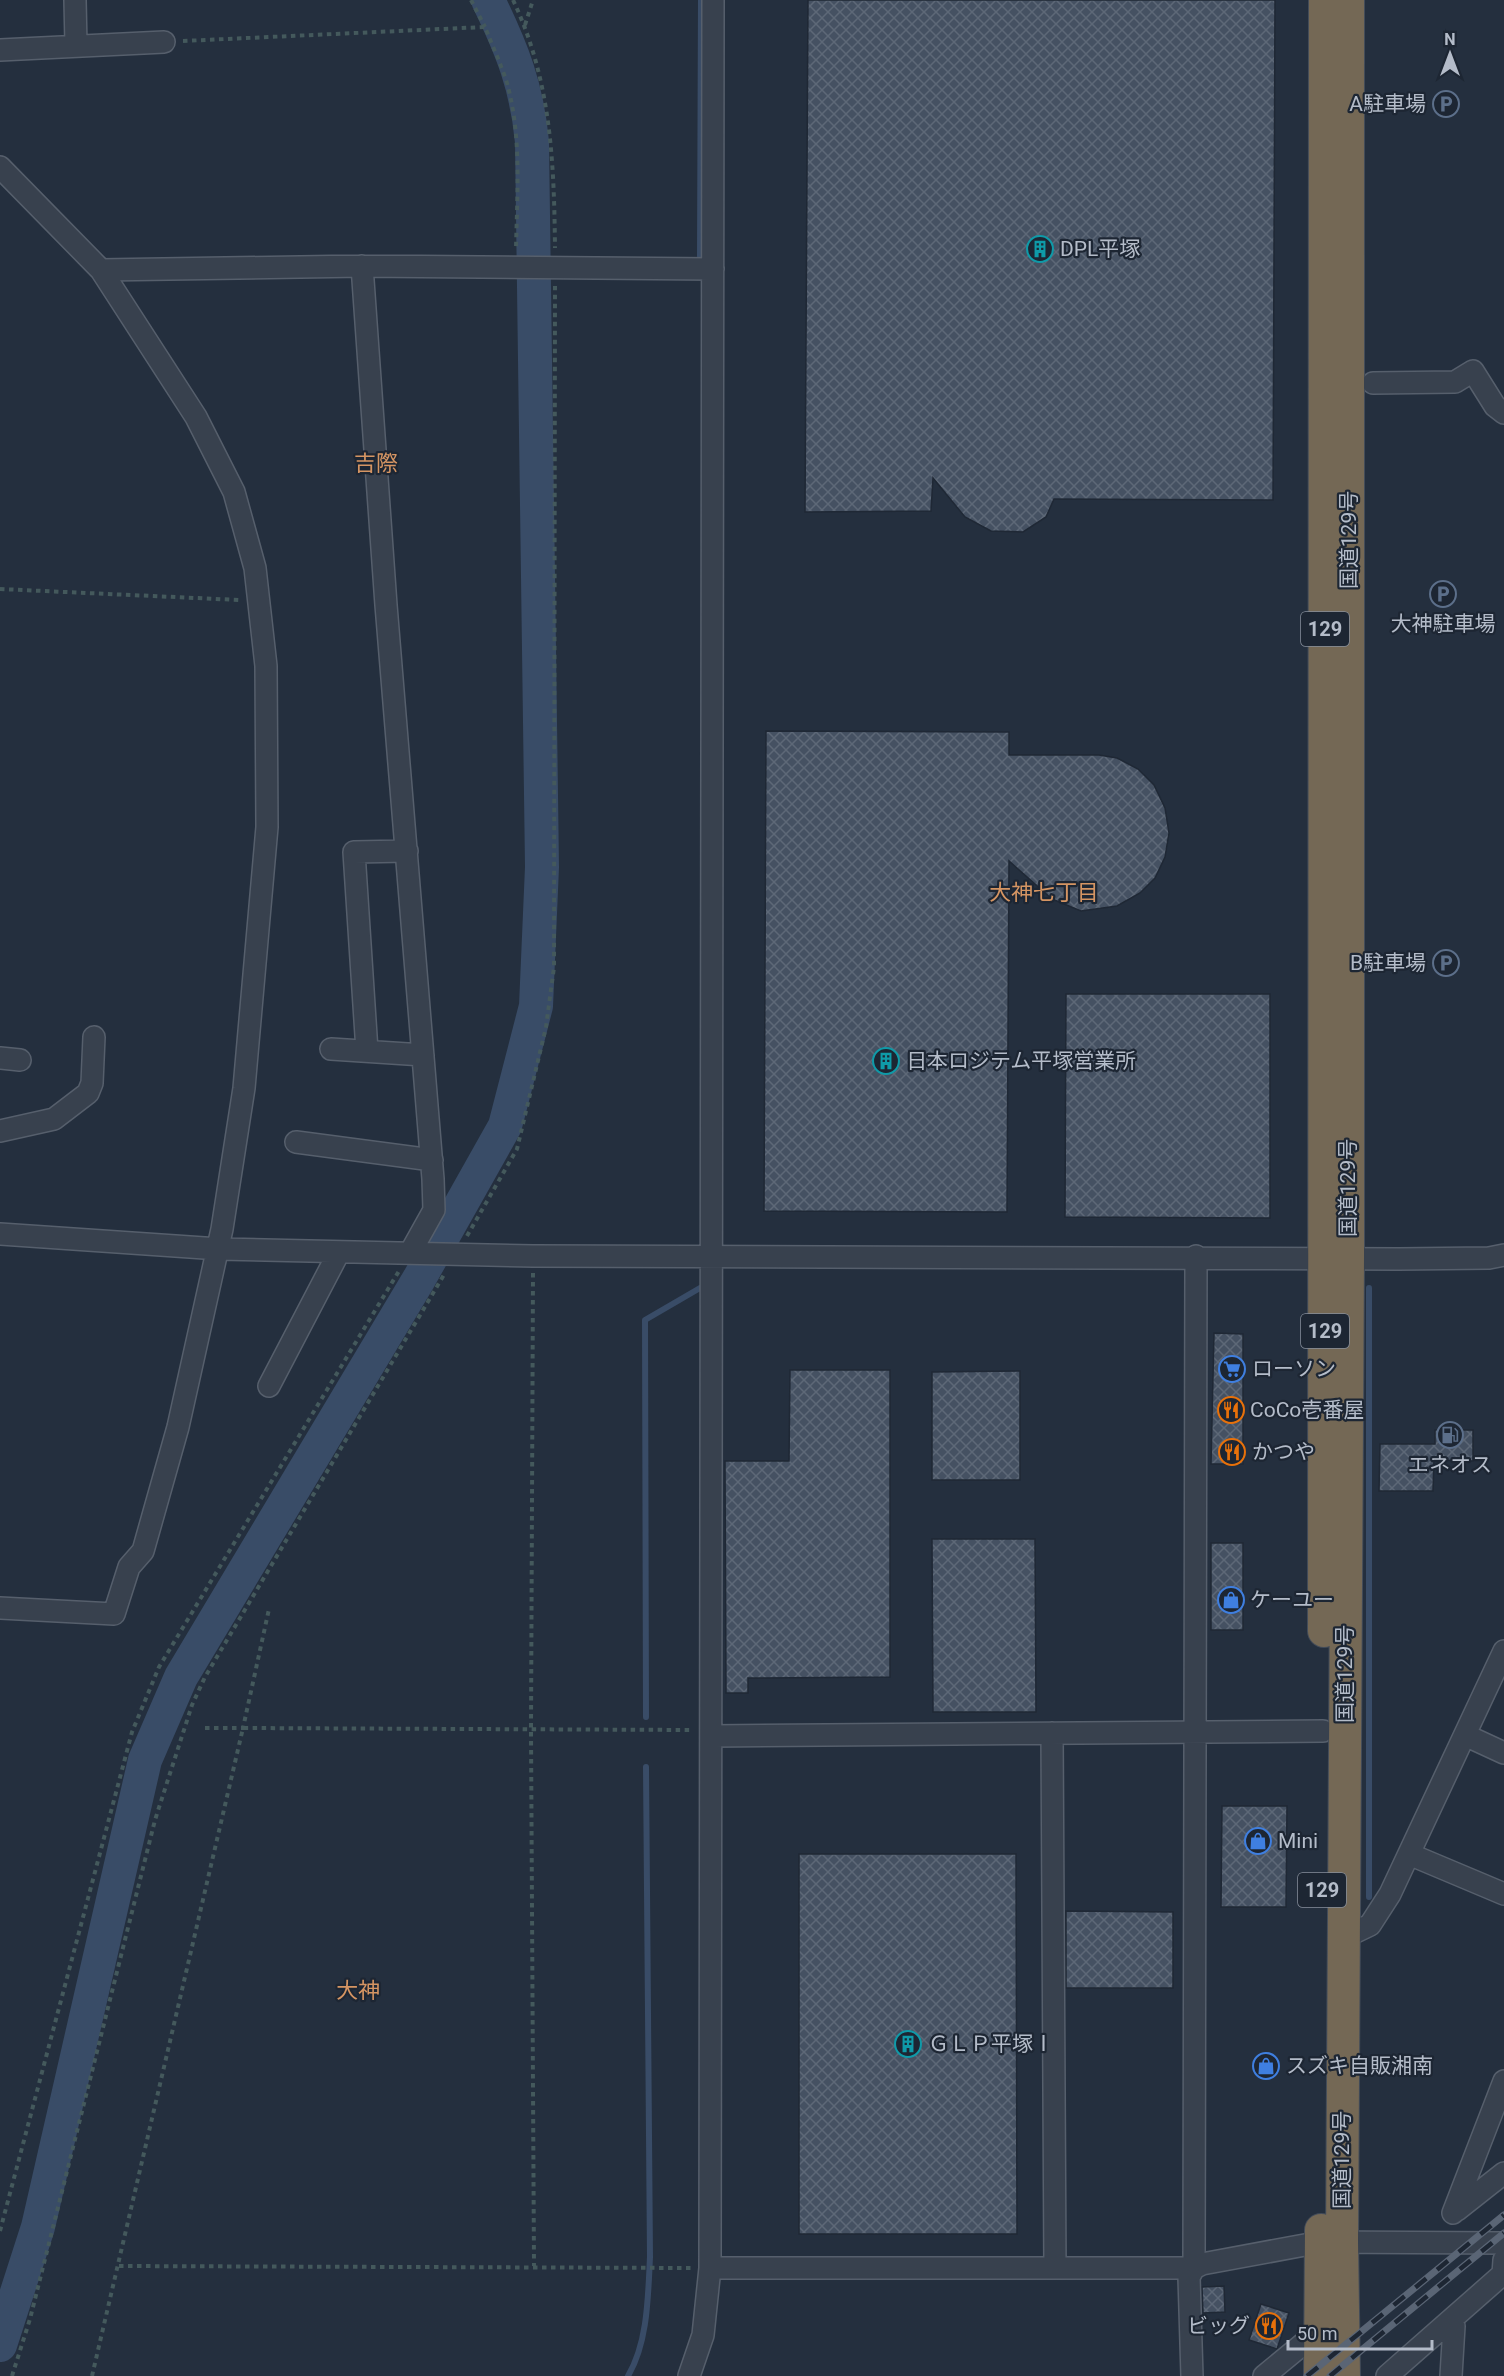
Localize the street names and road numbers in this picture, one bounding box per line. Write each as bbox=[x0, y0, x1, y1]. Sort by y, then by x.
street label: 国道129号 bbox=[1337, 491, 1361, 589]
road number: 129 bbox=[1301, 612, 1349, 646]
street label: 国道129号 bbox=[1336, 1139, 1360, 1237]
road number: 129 bbox=[1301, 1314, 1349, 1348]
street label: 国道129号 bbox=[1333, 1625, 1357, 1723]
road number: 129 bbox=[1298, 1873, 1346, 1907]
street label: 国道129号 bbox=[1330, 2111, 1354, 2209]

